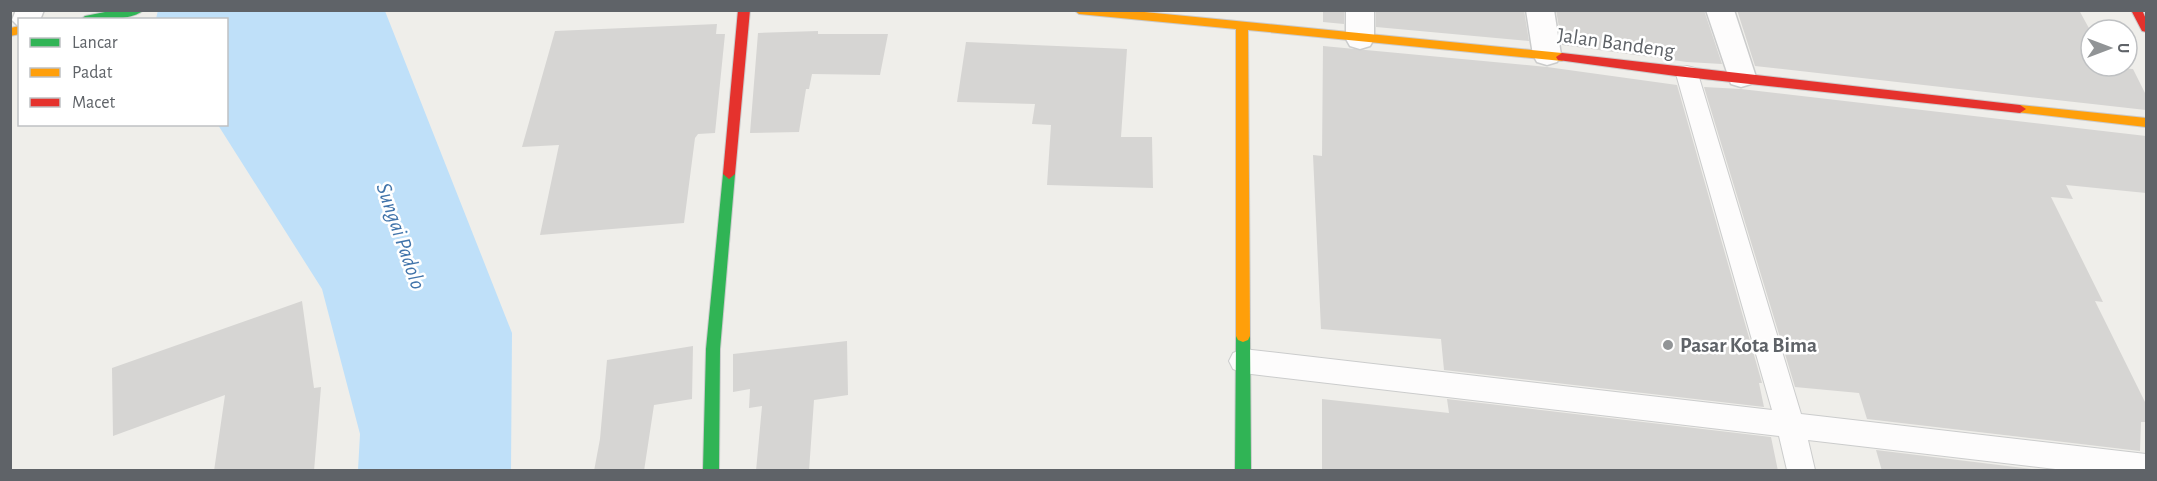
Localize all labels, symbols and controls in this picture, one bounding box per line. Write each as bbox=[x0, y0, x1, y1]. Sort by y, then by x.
legend bbox=[18, 18, 228, 126]
north arrow bbox=[2079, 18, 2139, 78]
street label: Jalan Bandeng bbox=[1556, 24, 1677, 62]
text: Lancar bbox=[72, 34, 118, 52]
text: U bbox=[2115, 43, 2131, 53]
text: Padat bbox=[72, 64, 113, 82]
text: Macet bbox=[72, 94, 116, 112]
water label: Sungai Padolo bbox=[373, 180, 429, 292]
place label: Pasar Kota Bima bbox=[1680, 335, 1817, 356]
marker: Pasar Kota Bima bbox=[1661, 338, 1675, 352]

